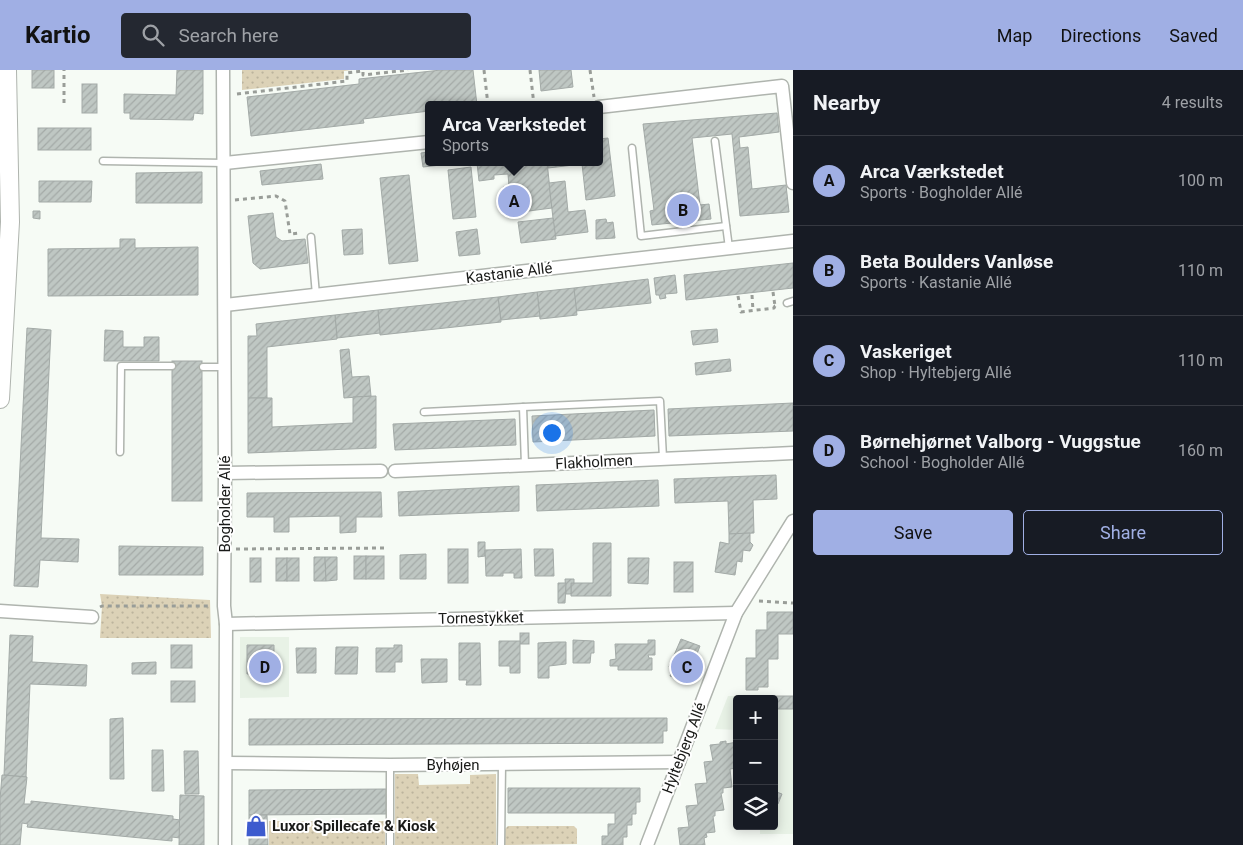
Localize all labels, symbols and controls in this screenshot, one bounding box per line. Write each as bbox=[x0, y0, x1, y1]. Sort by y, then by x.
search box bbox=[121, 13, 471, 58]
text: Kartio bbox=[25, 21, 91, 49]
icon: search bbox=[139, 21, 167, 49]
text: Search here bbox=[179, 24, 278, 47]
text: Map bbox=[997, 25, 1032, 46]
text: Directions bbox=[1060, 25, 1141, 46]
text: Saved bbox=[1169, 25, 1218, 46]
text: Nearby bbox=[813, 91, 880, 115]
text: 4 results bbox=[1162, 93, 1223, 112]
popup bbox=[425, 101, 603, 166]
text: Arca Værkstedet bbox=[442, 113, 586, 136]
text: Sports bbox=[442, 136, 489, 155]
text: Arca Værkstedet bbox=[860, 160, 1004, 183]
text: A bbox=[824, 171, 834, 190]
text: 100 m bbox=[1178, 171, 1223, 190]
pin: A bbox=[498, 182, 530, 220]
text: Sports · Bogholder Allé bbox=[860, 183, 1023, 202]
pin: B bbox=[667, 191, 699, 229]
text: Beta Boulders Vanløse bbox=[860, 250, 1053, 273]
street label: Kastanie Allé bbox=[465, 259, 553, 287]
text: B bbox=[824, 261, 834, 280]
text: 110 m bbox=[1178, 261, 1223, 280]
text: Sports · Kastanie Allé bbox=[860, 273, 1012, 292]
text: Vaskeriget bbox=[860, 340, 952, 363]
text: C bbox=[824, 351, 834, 370]
text: 110 m bbox=[1178, 351, 1223, 370]
text: Shop · Hyltebjerg Allé bbox=[860, 363, 1011, 382]
your location bbox=[539, 420, 565, 446]
text: Børnehjørnet Valborg - Vuggstue bbox=[860, 430, 1141, 453]
text: D bbox=[824, 441, 834, 460]
text: 160 m bbox=[1178, 441, 1223, 460]
street label: Flakholmen bbox=[555, 451, 633, 473]
text: School · Bogholder Allé bbox=[860, 453, 1024, 472]
street label: Bogholder Allé bbox=[216, 455, 234, 553]
button: Save bbox=[813, 510, 1013, 555]
button: Share bbox=[1023, 510, 1223, 555]
street label: Tornestykket bbox=[438, 608, 524, 628]
pin: D bbox=[249, 648, 281, 686]
pin: C bbox=[671, 648, 703, 686]
map controls bbox=[733, 695, 778, 830]
button: + bbox=[733, 695, 778, 740]
street label: Hyltebjerg Allé bbox=[658, 700, 710, 796]
button: − bbox=[733, 740, 778, 785]
street label: Byhøjen bbox=[426, 756, 480, 774]
button: layers bbox=[733, 785, 778, 830]
shop icon: Luxor Spillecafe & Kiosk bbox=[243, 813, 269, 839]
place label: Luxor Spillecafe & Kiosk bbox=[272, 817, 436, 835]

